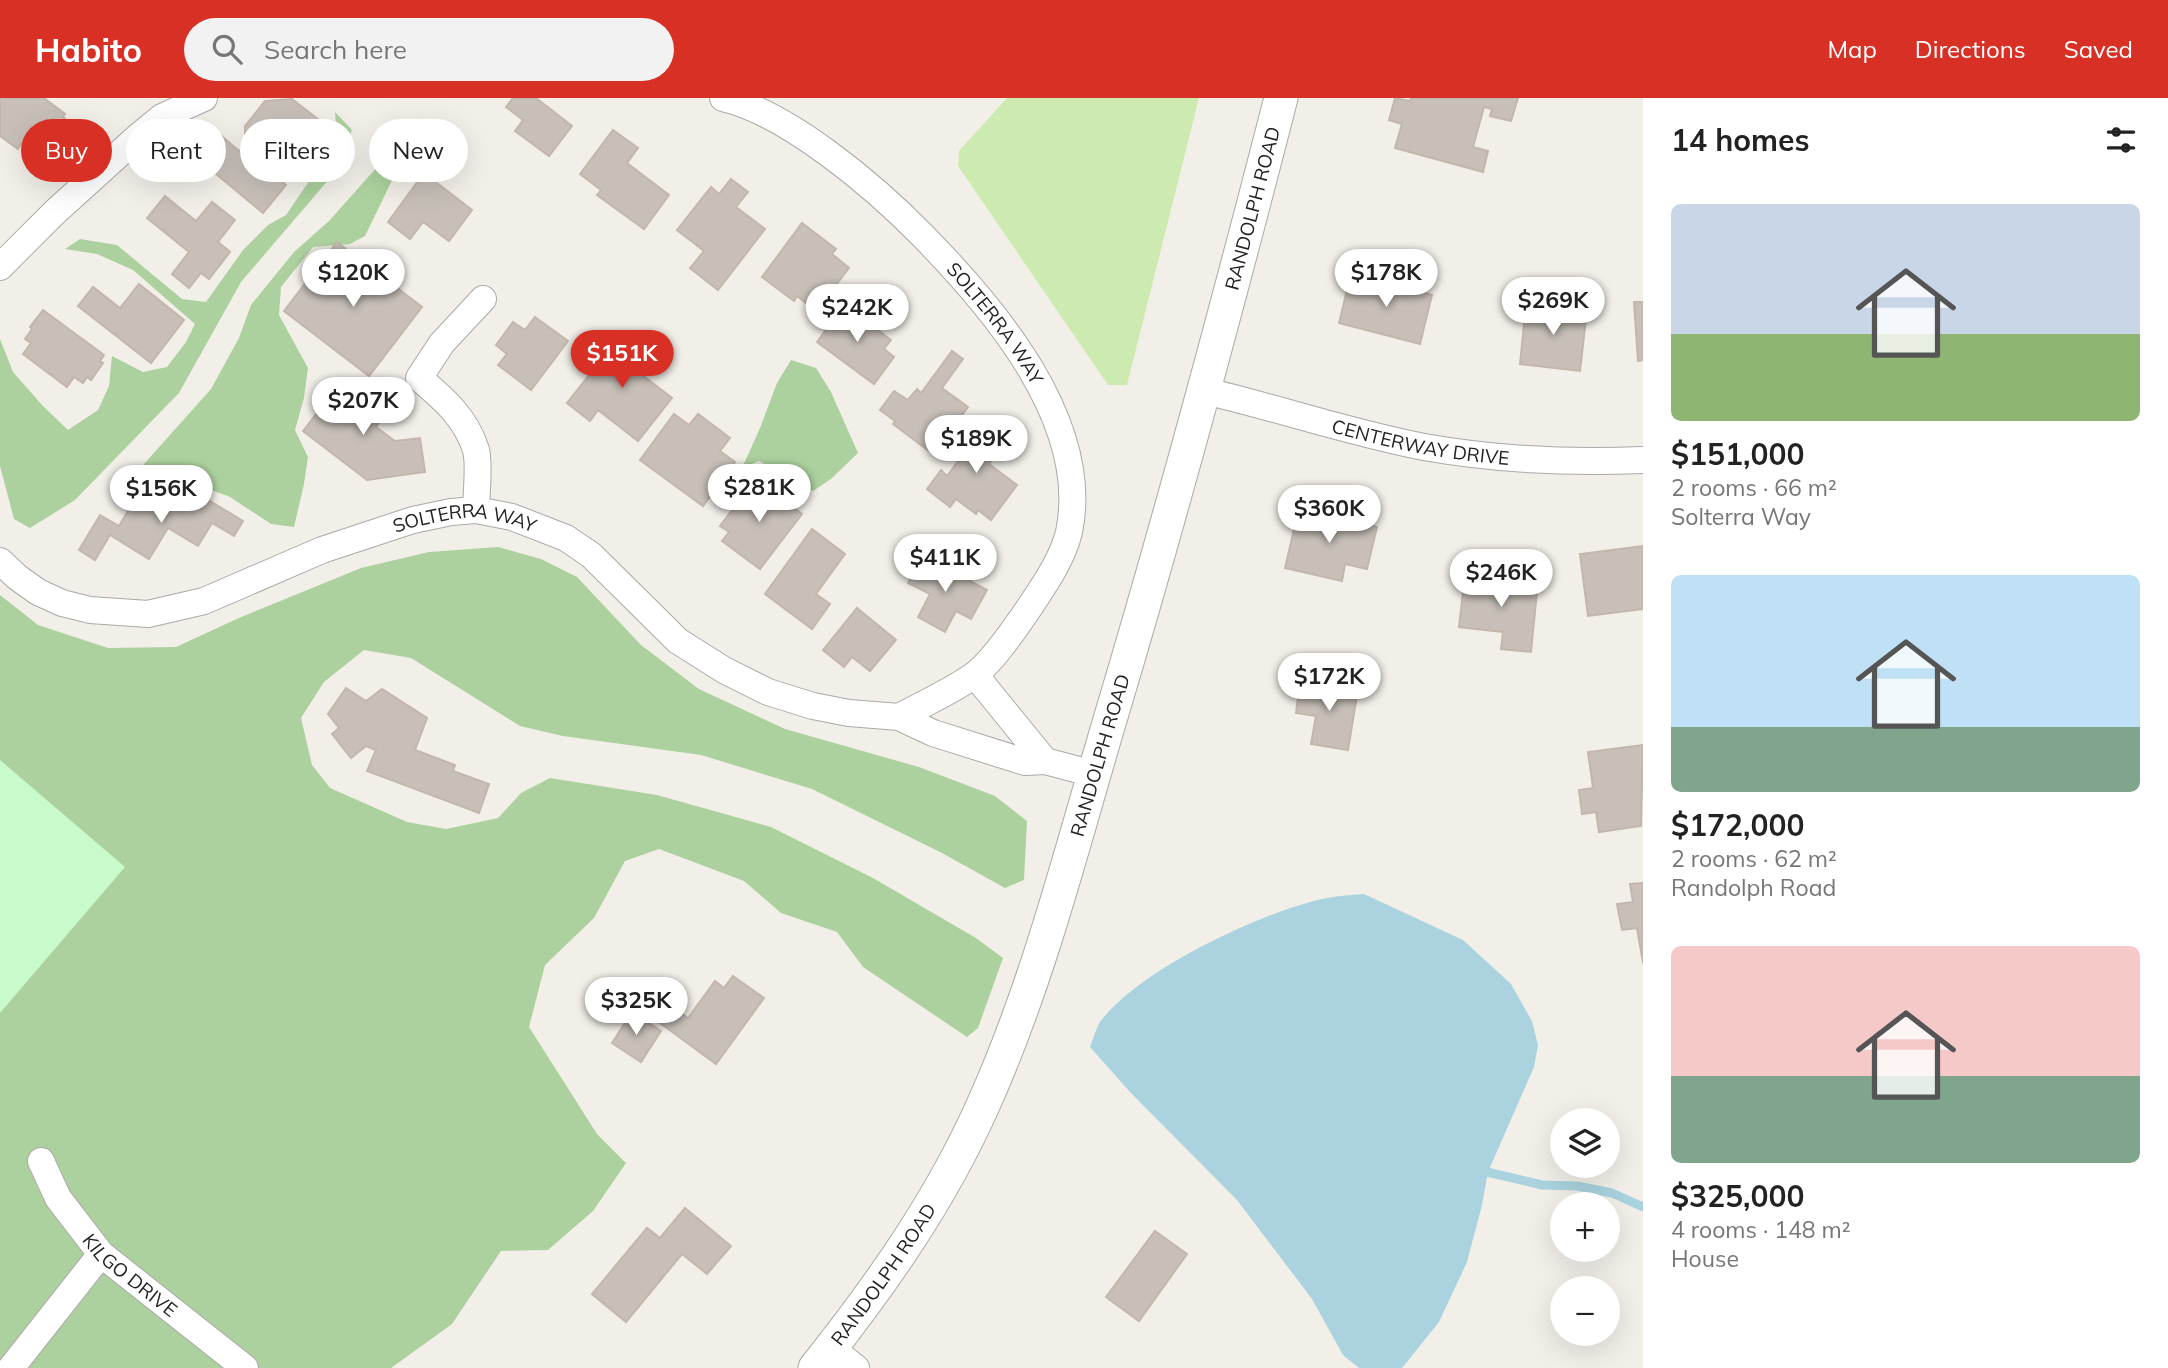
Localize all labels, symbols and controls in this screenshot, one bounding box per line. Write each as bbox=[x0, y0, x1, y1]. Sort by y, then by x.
search box bbox=[184, 18, 674, 81]
text: Habito bbox=[35, 29, 142, 70]
icon: search bbox=[208, 30, 246, 68]
text: Search here bbox=[264, 33, 407, 66]
text: Map bbox=[1827, 34, 1877, 64]
text: Directions bbox=[1915, 34, 2026, 64]
text: Saved bbox=[2064, 34, 2133, 64]
chip: Buy bbox=[21, 119, 112, 182]
chip: Rent bbox=[126, 119, 226, 182]
chip: Filters bbox=[240, 119, 355, 182]
chip: New bbox=[369, 119, 468, 182]
text: 14 homes bbox=[1671, 121, 1810, 159]
icon: filters bbox=[2102, 121, 2140, 159]
street label: RANDOLPH ROAD bbox=[1219, 124, 1285, 292]
pin: $120K bbox=[304, 250, 402, 309]
pin: $178K bbox=[1337, 250, 1435, 309]
icon: home bbox=[1843, 250, 1969, 376]
text: $120K bbox=[318, 257, 388, 286]
street label: SOLTERRA WAY bbox=[942, 257, 1049, 389]
text: $178K bbox=[1351, 257, 1421, 286]
pin: $269K bbox=[1504, 278, 1602, 337]
pin: $242K bbox=[808, 285, 906, 344]
text: $269K bbox=[1518, 285, 1588, 314]
text: $242K bbox=[822, 292, 892, 321]
pin: $151K bbox=[573, 330, 671, 390]
text: $151K bbox=[587, 338, 657, 367]
pin: $207K bbox=[314, 378, 412, 437]
text: $207K bbox=[328, 385, 398, 414]
street label: CENTERWAY DRIVE bbox=[1329, 414, 1510, 470]
pin: $189K bbox=[927, 416, 1025, 475]
text: $189K bbox=[941, 423, 1011, 452]
text: $151,000 bbox=[1671, 435, 1804, 473]
pin: $281K bbox=[710, 464, 808, 524]
pin: $156K bbox=[112, 466, 210, 525]
text: $281K bbox=[724, 472, 794, 501]
text: $156K bbox=[126, 473, 196, 502]
text: 2 rooms · 66 m² bbox=[1671, 473, 1837, 502]
pin: $360K bbox=[1280, 486, 1378, 545]
text: $360K bbox=[1294, 493, 1364, 522]
street label: SOLTERRA WAY bbox=[390, 498, 540, 538]
text: Solterra Way bbox=[1671, 502, 1811, 531]
pin: $411K bbox=[896, 534, 994, 594]
text: $411K bbox=[910, 542, 980, 571]
pin: $246K bbox=[1452, 550, 1550, 609]
text: $246K bbox=[1466, 557, 1536, 586]
icon: home bbox=[1843, 621, 1969, 747]
pin: $172K bbox=[1280, 654, 1378, 713]
text: $172K bbox=[1294, 661, 1364, 690]
street label: RANDOLPH ROAD bbox=[1065, 671, 1135, 839]
text: $172,000 bbox=[1671, 806, 1804, 844]
text: 2 rooms · 62 m² bbox=[1671, 844, 1837, 873]
text: Randolph Road bbox=[1671, 873, 1836, 902]
pin: $325K bbox=[587, 978, 685, 1037]
text: $325K bbox=[601, 985, 671, 1014]
icon: home bbox=[1843, 992, 1969, 1118]
map controls bbox=[1550, 1108, 1620, 1346]
button: layers bbox=[1550, 1108, 1620, 1178]
text: $325,000 bbox=[1671, 1177, 1804, 1215]
button: + bbox=[1550, 1192, 1620, 1262]
street label: RANDOLPH ROAD bbox=[825, 1199, 941, 1350]
text: 4 rooms · 148 m² bbox=[1671, 1215, 1851, 1244]
street label: KILGO DRIVE bbox=[78, 1229, 182, 1322]
text: House bbox=[1671, 1244, 1739, 1273]
button: − bbox=[1550, 1276, 1620, 1346]

